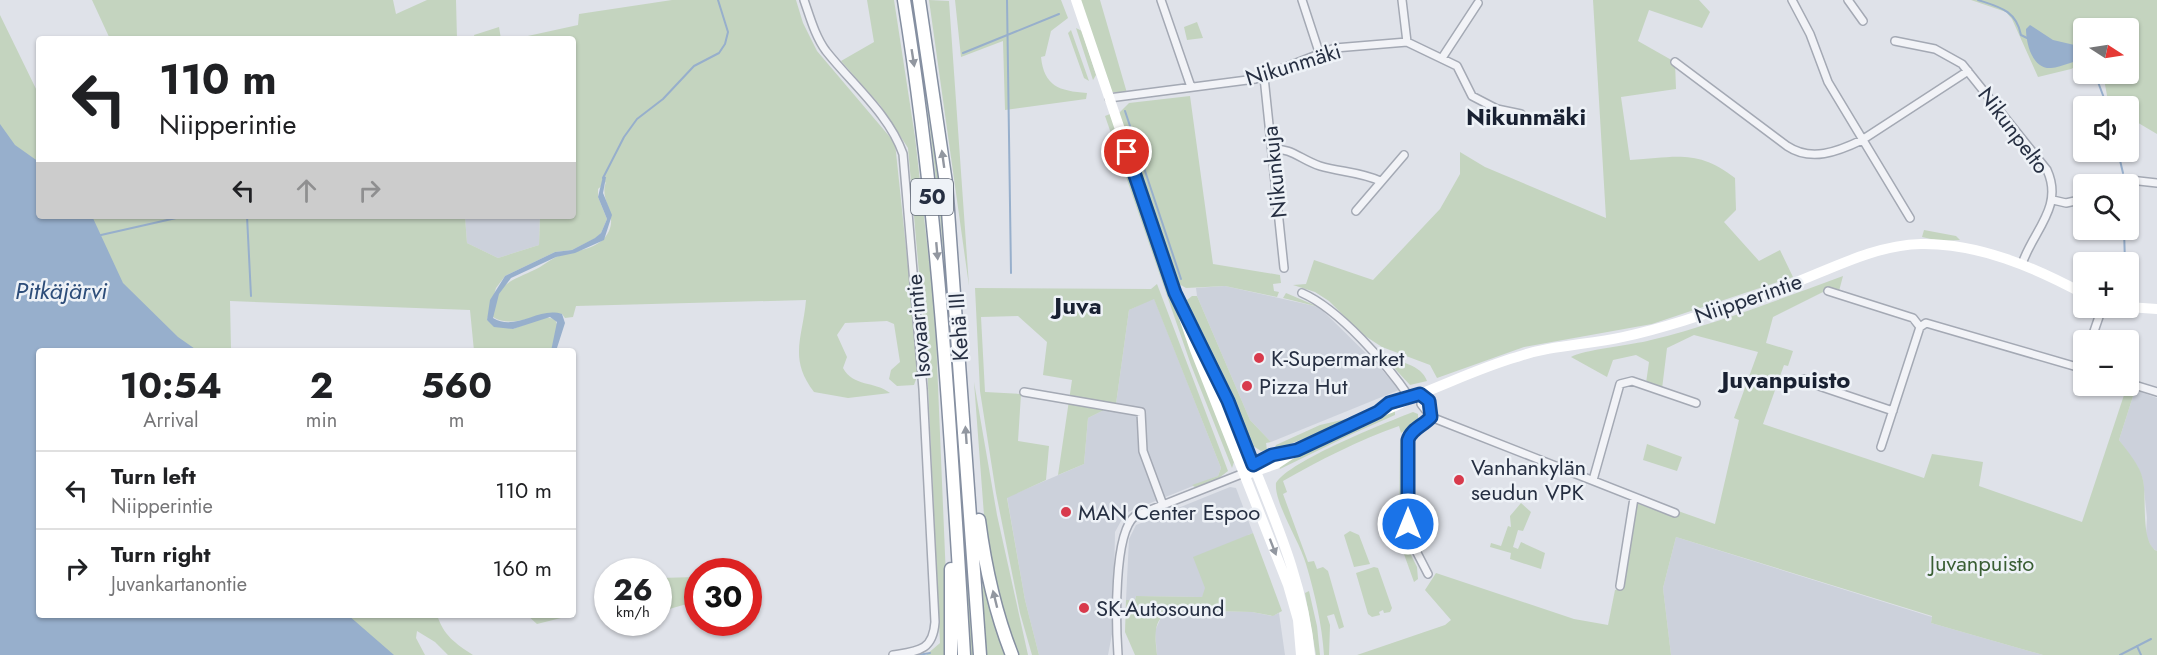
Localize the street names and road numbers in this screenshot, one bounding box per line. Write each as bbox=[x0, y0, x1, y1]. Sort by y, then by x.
street label: Nikunmäki bbox=[1241, 34, 1345, 94]
street label: Nikunpelto bbox=[1971, 80, 2057, 180]
street label: Nikunkuja bbox=[1253, 124, 1295, 220]
road number: 50 bbox=[911, 179, 953, 215]
street label: Niipperintie bbox=[1690, 265, 1806, 331]
street label: Isovaarintie bbox=[898, 273, 938, 379]
street label: Kehä III bbox=[940, 292, 976, 362]

